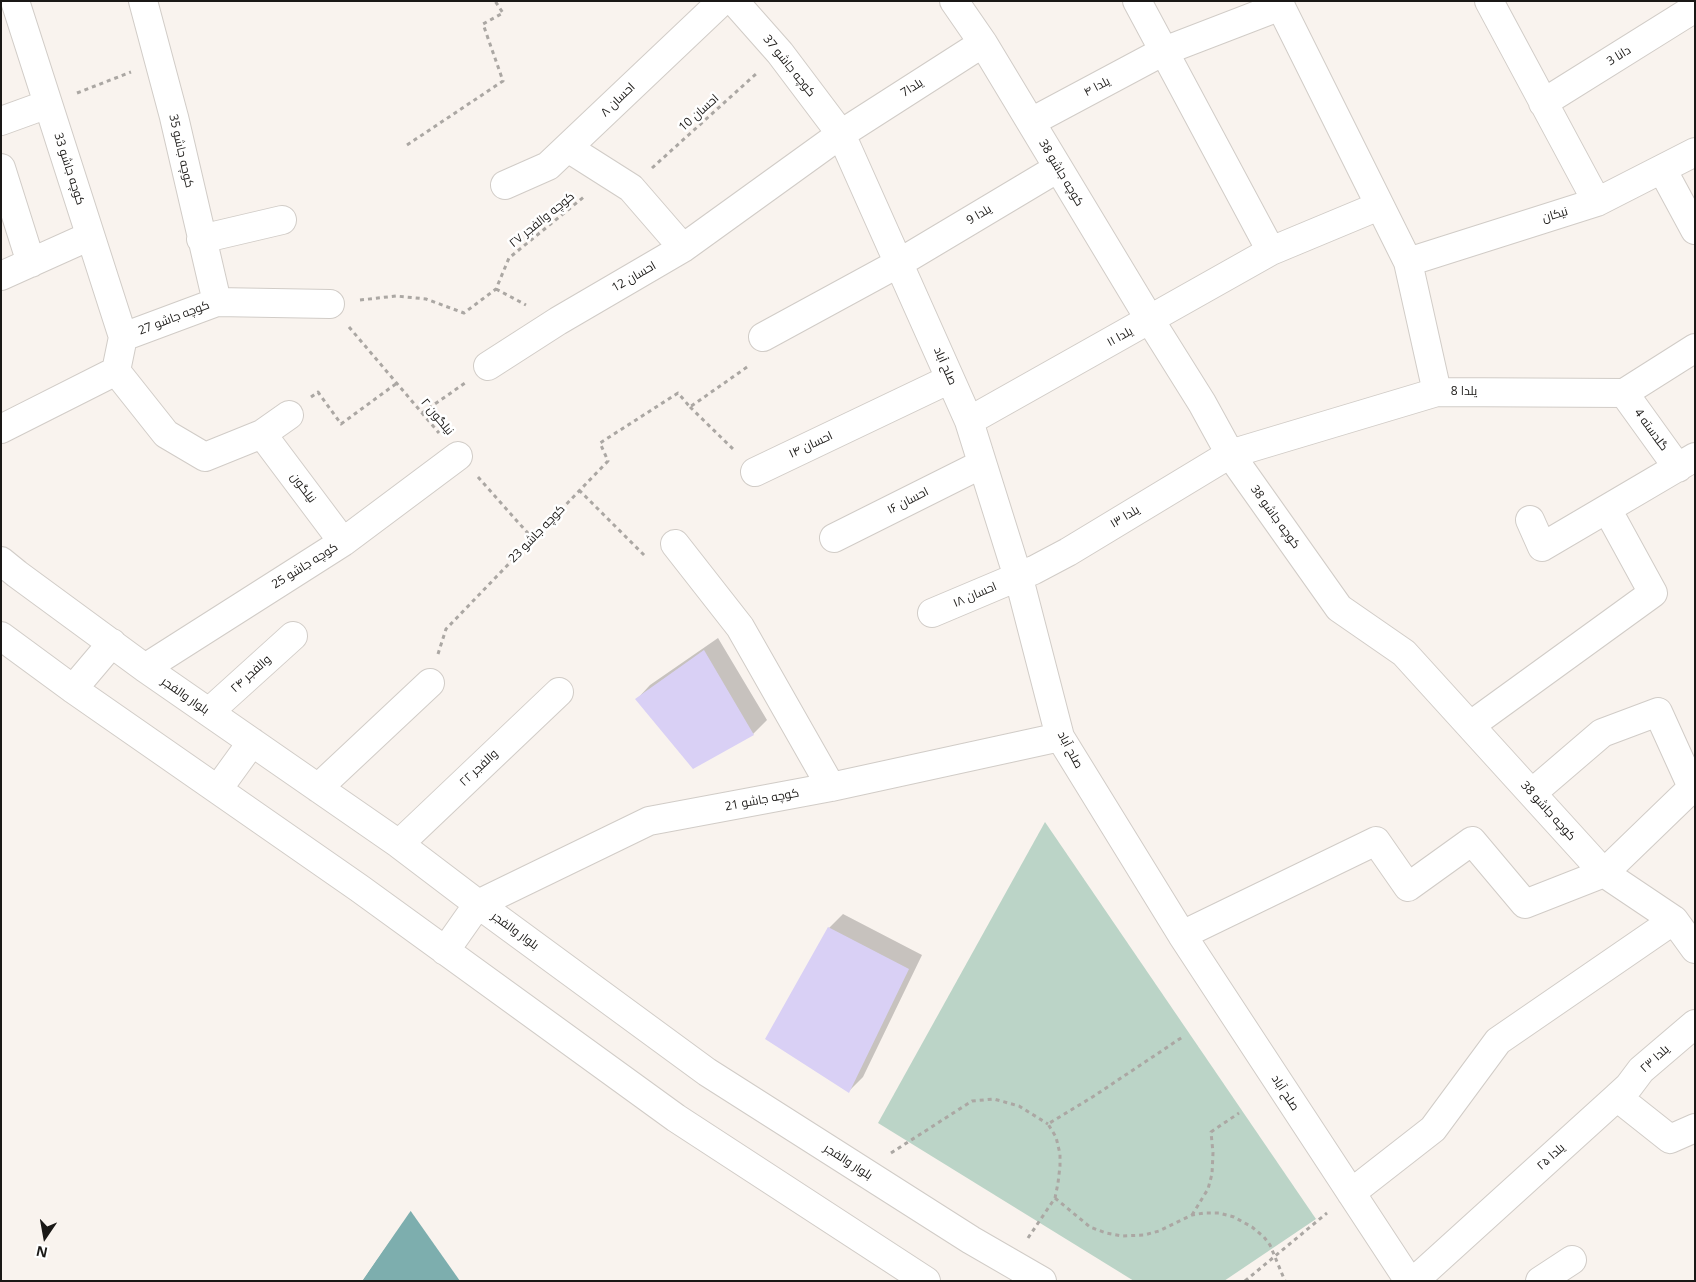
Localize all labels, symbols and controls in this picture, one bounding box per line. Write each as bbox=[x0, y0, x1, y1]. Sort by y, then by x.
street label: کوچه جاشو 37 bbox=[760, 32, 818, 100]
street label: دانا 3 bbox=[1604, 43, 1634, 69]
street label: یلدا ۴ bbox=[1081, 74, 1113, 100]
street label: یلدا7 bbox=[898, 76, 926, 100]
street label: احسان ۸ bbox=[598, 80, 638, 120]
street label: احسان 10 bbox=[676, 91, 722, 135]
street label: کوچه جاشو 35 bbox=[166, 113, 196, 189]
street label: کوچه جاشو 33 bbox=[51, 131, 87, 207]
street label: کوچه جاشو 38 bbox=[1036, 137, 1086, 209]
street label: کوچه والفجر ۲۷ bbox=[507, 189, 577, 251]
street label: یلدا 9 bbox=[964, 202, 994, 228]
street label: نیکان bbox=[1540, 204, 1570, 226]
street label: احسان 12 bbox=[609, 259, 659, 295]
street label: کوچه جاشو 27 bbox=[136, 298, 212, 338]
street label: یلدا ۱۱ bbox=[1105, 324, 1135, 350]
street label: صلح آباد bbox=[930, 345, 960, 387]
street label: یلدا 8 bbox=[1451, 385, 1477, 399]
street label: نیلگون ۲ bbox=[418, 396, 456, 438]
street label: گلدسته 4 bbox=[1631, 406, 1671, 454]
street label: احسان ۱۴ bbox=[787, 429, 835, 461]
street label: نیلگون bbox=[287, 470, 319, 506]
street label: کوچه جاشو 38 bbox=[1247, 482, 1303, 552]
street label: احسان ۱۶ bbox=[885, 485, 931, 517]
street label: کوچه جاشو 23 bbox=[506, 502, 568, 566]
street label: یلدا ۱۳ bbox=[1108, 503, 1142, 531]
street label: کوچه جاشو 25 bbox=[269, 540, 341, 592]
street label: احسان ۱۸ bbox=[951, 579, 999, 611]
street label: والفجر ۲۴ bbox=[228, 652, 274, 696]
street label: بلوار والفجر bbox=[158, 674, 212, 718]
street label: صلح آباد bbox=[1054, 729, 1086, 771]
street label: والفجر ۲۲ bbox=[457, 747, 501, 789]
street label: کوچه جاشو 38 bbox=[1518, 778, 1578, 844]
street label: کوچه جاشو 21 bbox=[724, 786, 800, 814]
street label: بلوار والفجر bbox=[489, 909, 541, 953]
street label: یلدا ۲۳ bbox=[1638, 1042, 1672, 1076]
street label: صلح آباد bbox=[1268, 1072, 1302, 1114]
street label: بلوار والفجر bbox=[821, 1141, 875, 1183]
street label: یلدا ۲۵ bbox=[1534, 1141, 1568, 1173]
north arrow bbox=[20, 1212, 70, 1262]
text: N bbox=[34, 1242, 49, 1263]

